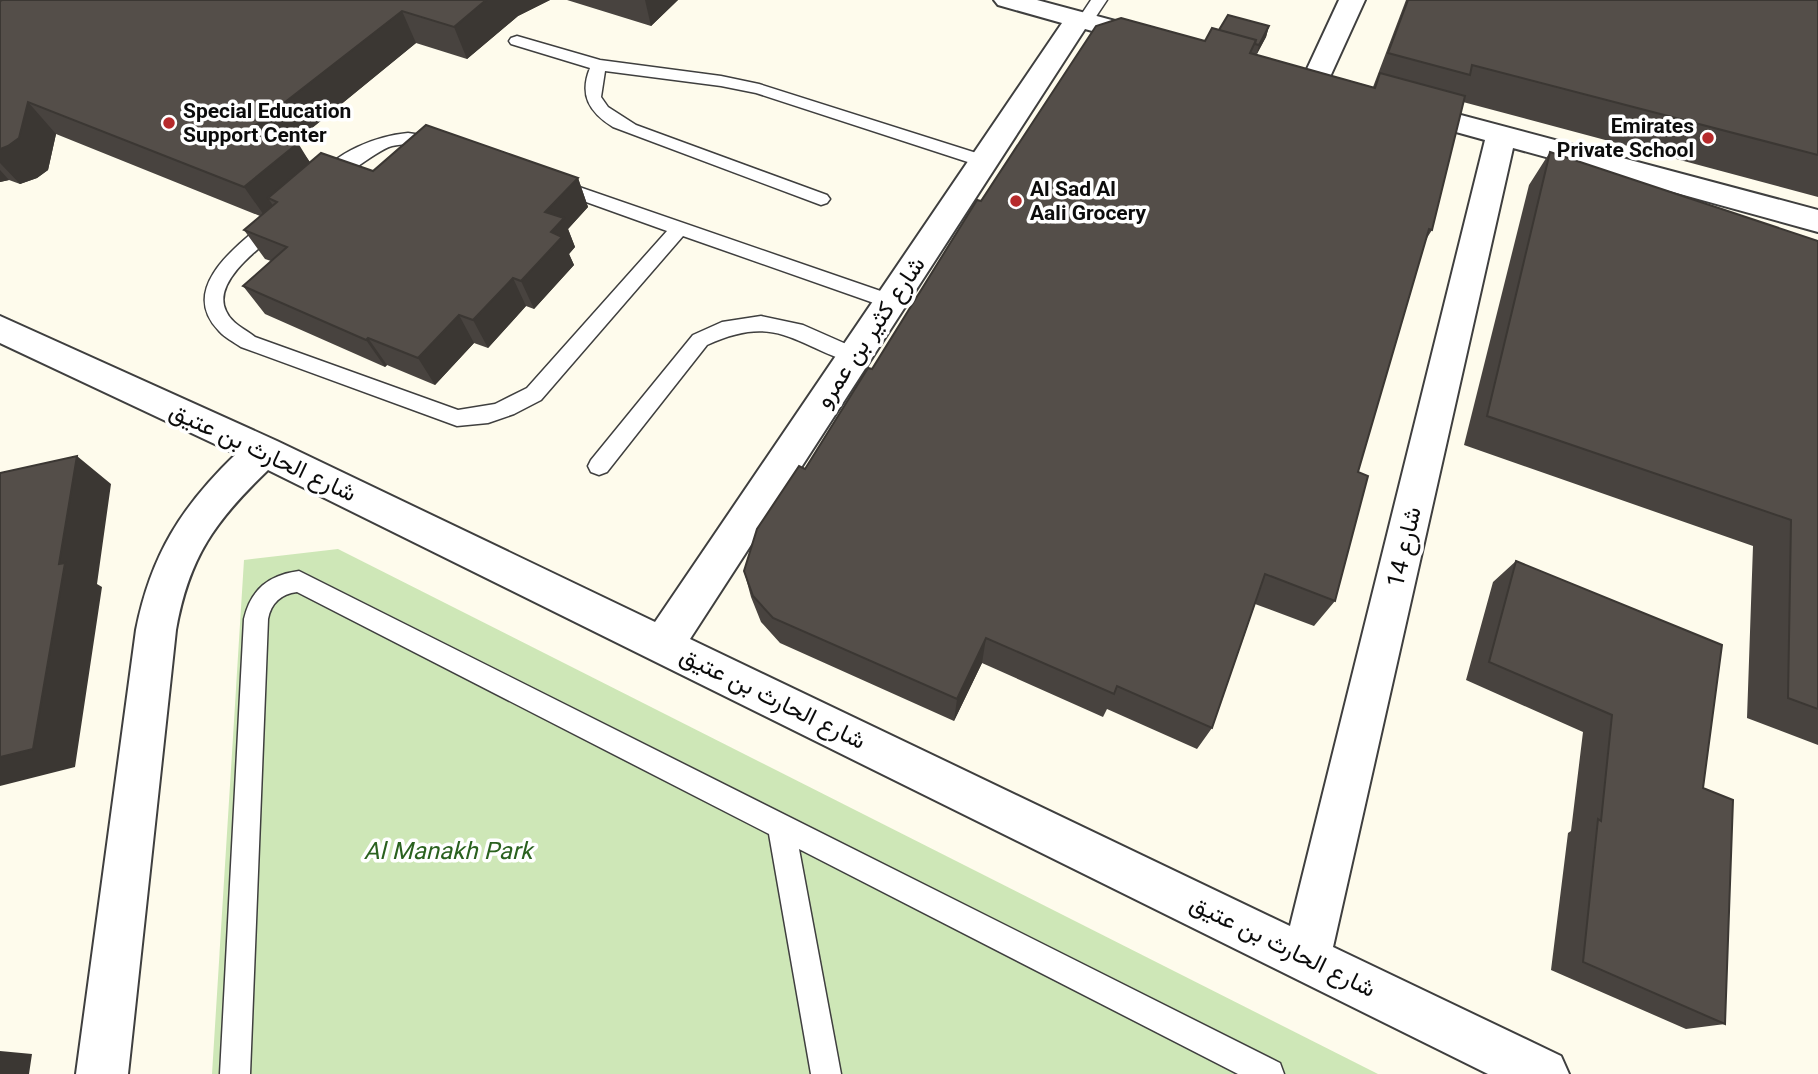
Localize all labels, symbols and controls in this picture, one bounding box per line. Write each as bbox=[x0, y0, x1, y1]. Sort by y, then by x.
place label: Special Education Support Center bbox=[183, 96, 351, 153]
place label: Emirates Private School bbox=[1557, 111, 1694, 168]
marker: Special Education Support Center bbox=[161, 115, 177, 131]
marker: Emirates Private School bbox=[1700, 130, 1716, 146]
place label: Al Sad Al Aali Grocery bbox=[1030, 174, 1147, 231]
marker: Al Sad Al Aali Grocery bbox=[1008, 193, 1024, 209]
street label: شارع كثير بن عمرو bbox=[807, 250, 937, 417]
street label: شارع الحارث بن عتيق bbox=[162, 394, 362, 514]
street label: شارع 14 bbox=[1378, 503, 1434, 592]
street label: شارع الحارث بن عتيق bbox=[673, 638, 872, 761]
park label: Al Manakh Park bbox=[364, 834, 535, 872]
street label: شارع الحارث بن عتيق bbox=[1183, 886, 1382, 1009]

